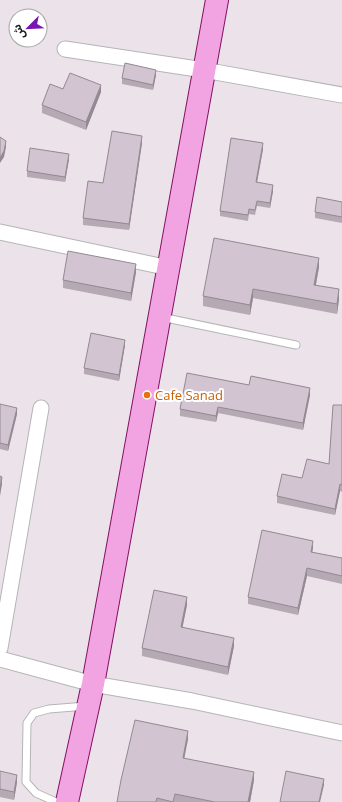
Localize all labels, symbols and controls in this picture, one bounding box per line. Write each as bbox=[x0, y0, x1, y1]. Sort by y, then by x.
north arrow bbox=[8, 8, 48, 48]
text: ش bbox=[8, 22, 28, 42]
place label: Cafe Sanad bbox=[155, 386, 223, 404]
marker: Cafe Sanad bbox=[142, 390, 152, 400]

